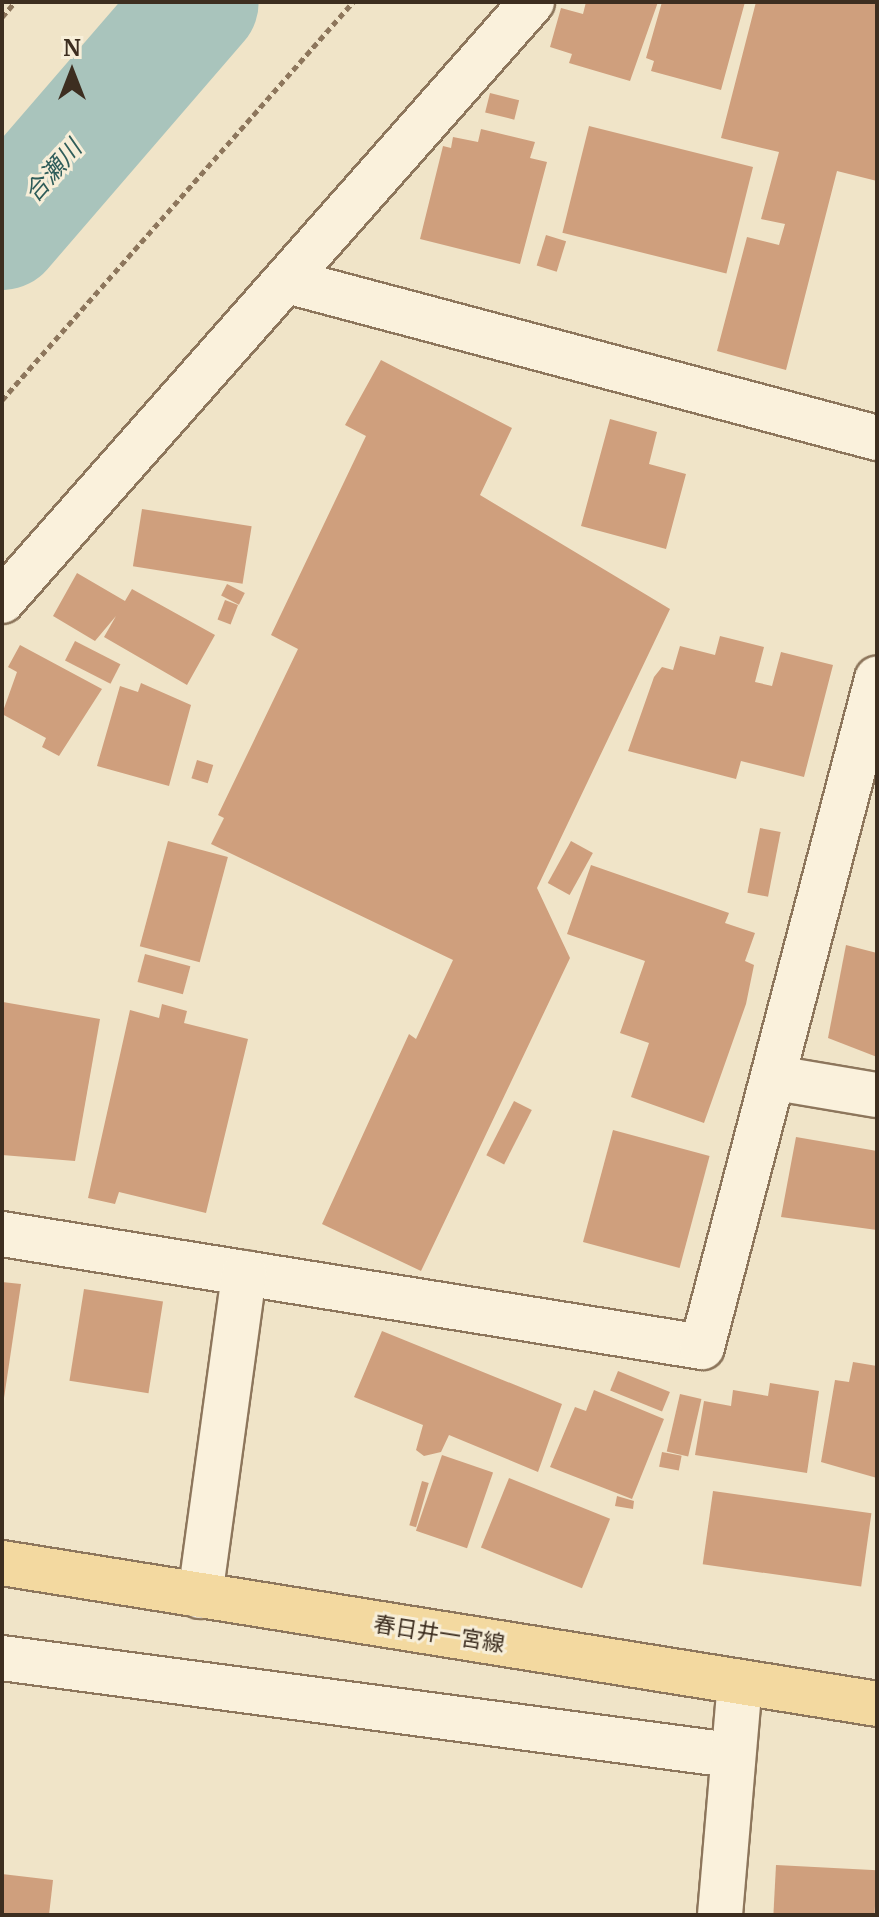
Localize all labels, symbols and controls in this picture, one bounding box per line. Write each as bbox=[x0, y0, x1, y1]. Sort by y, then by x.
north arrow bbox=[32, 32, 112, 112]
text: N bbox=[63, 34, 81, 62]
water label: 合瀬川 bbox=[19, 134, 87, 208]
street label: 春日井一宮線 bbox=[372, 1611, 506, 1657]

